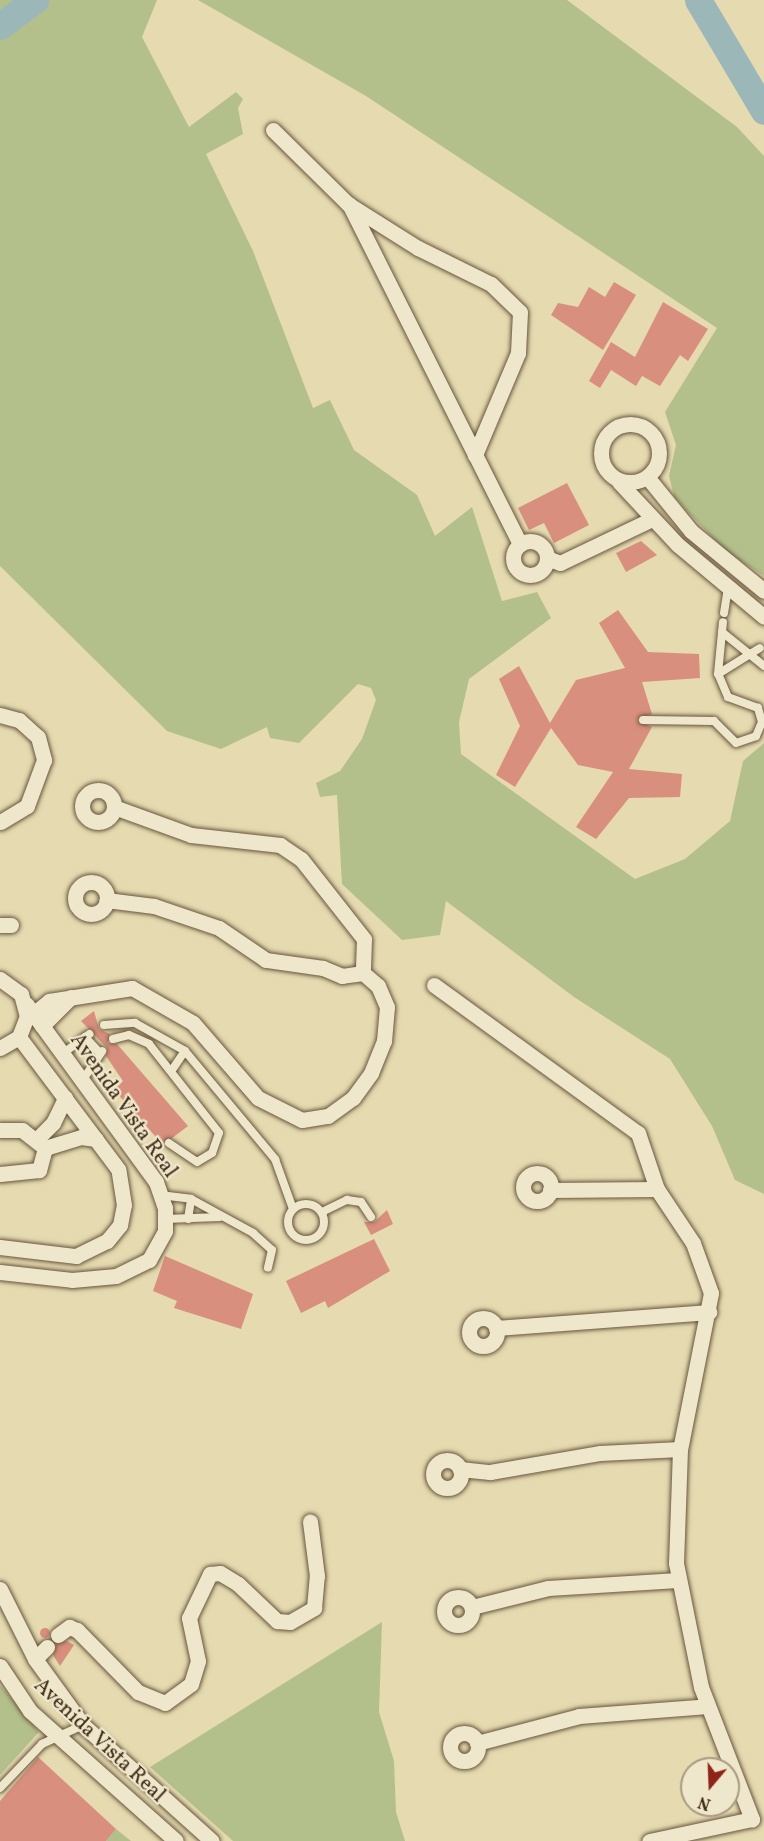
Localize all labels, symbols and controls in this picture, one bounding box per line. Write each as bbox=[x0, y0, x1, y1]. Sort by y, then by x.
street label: Avenida Vista Real bbox=[64, 1029, 182, 1183]
street label: Avenida Vista Real bbox=[28, 1673, 170, 1809]
north arrow bbox=[680, 1757, 740, 1817]
text: N bbox=[696, 1790, 714, 1814]

